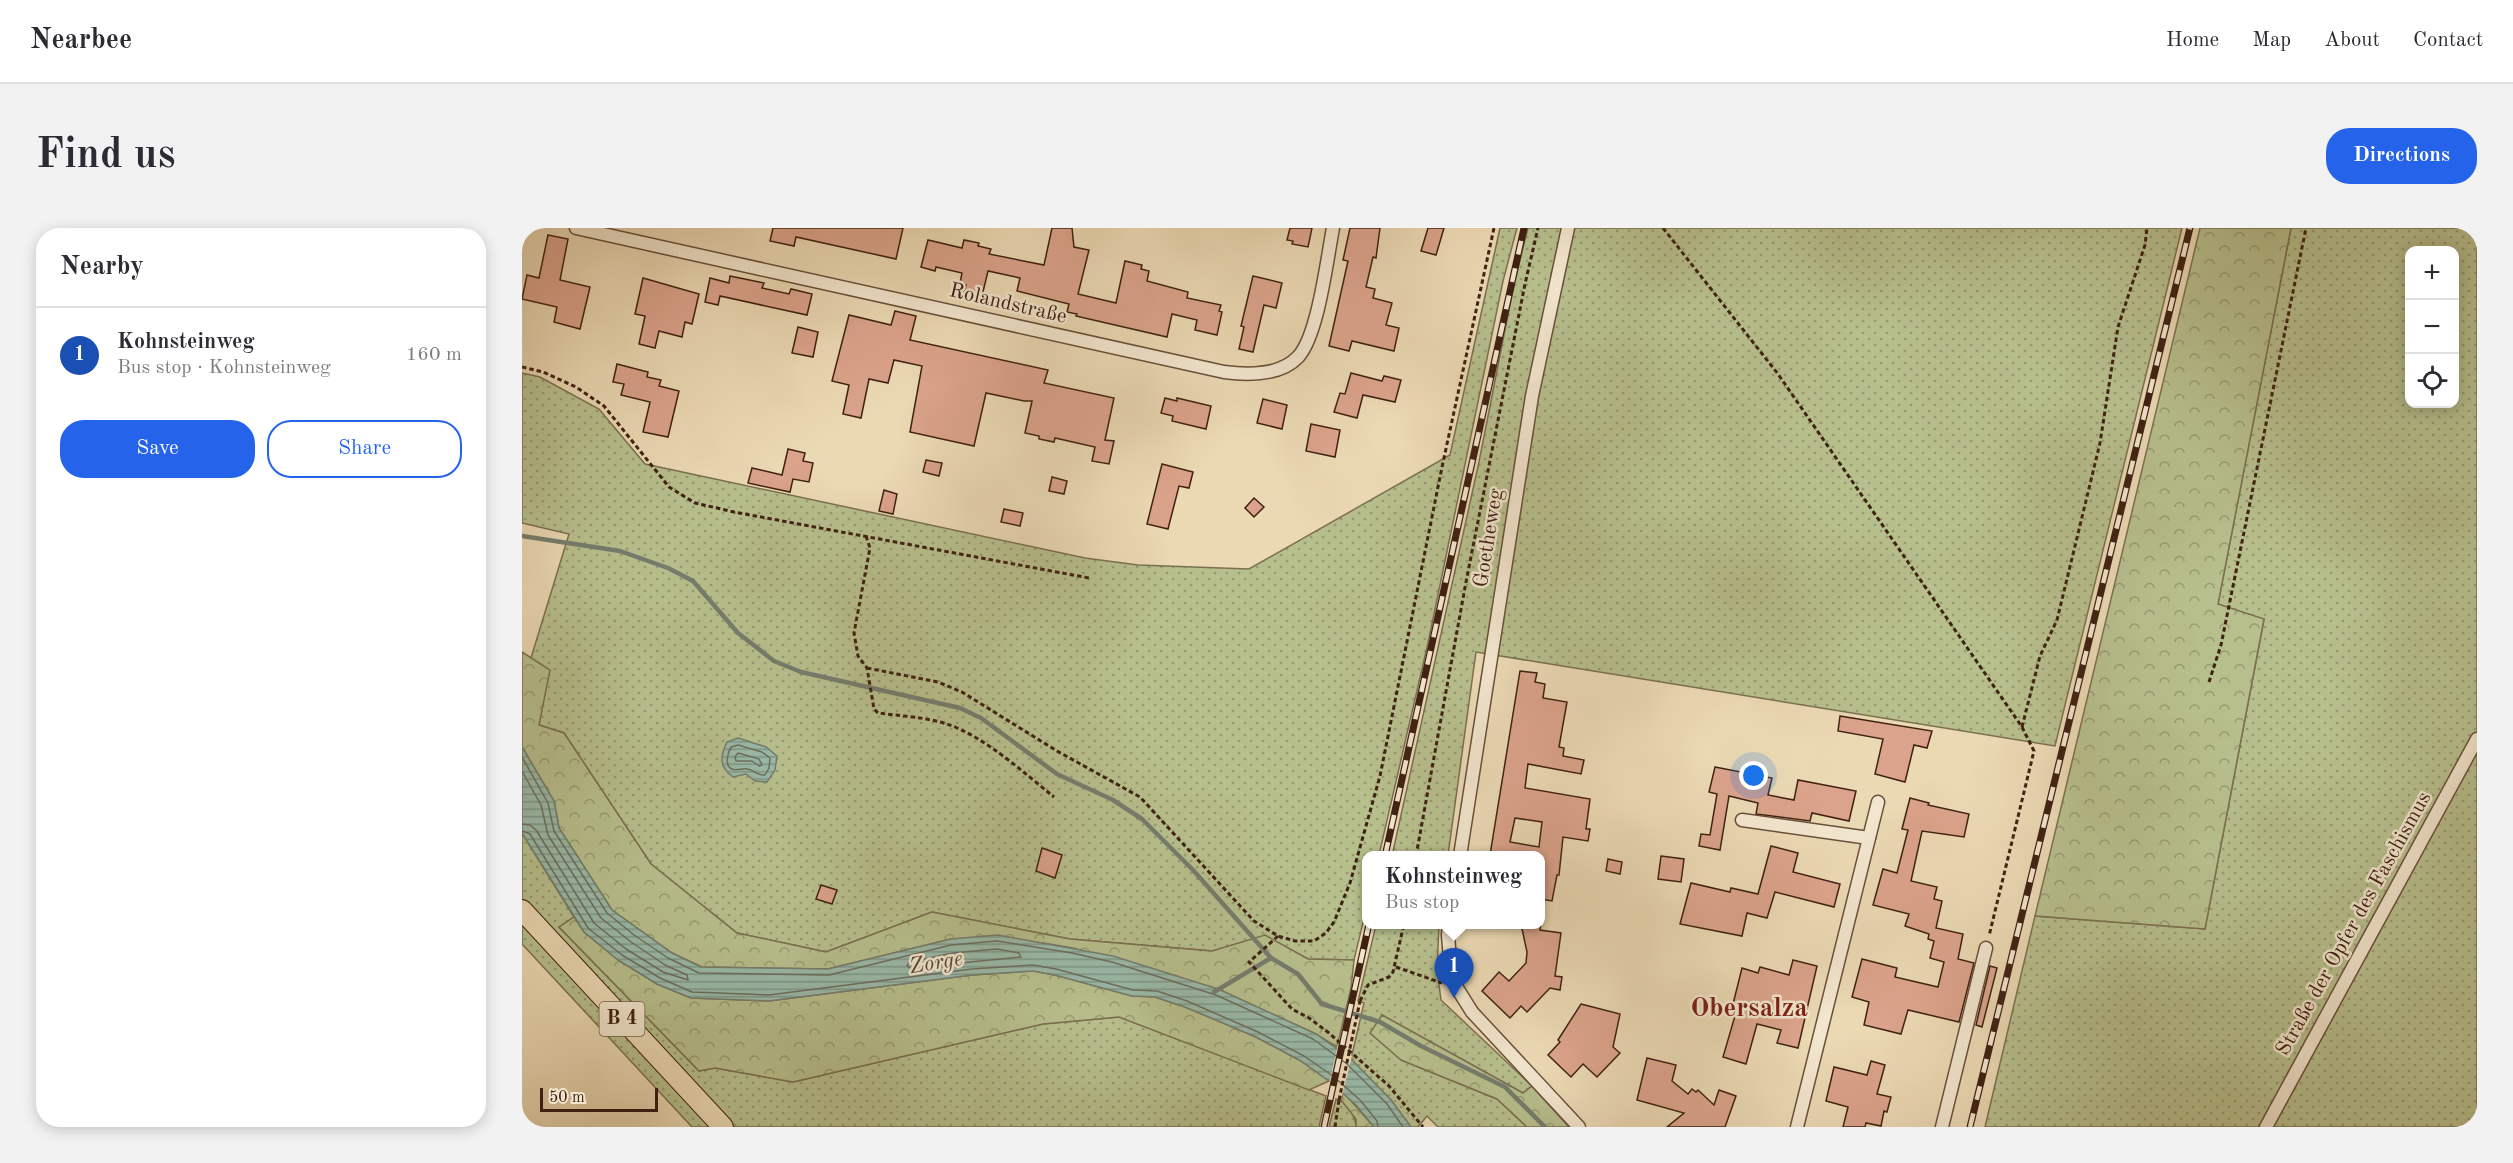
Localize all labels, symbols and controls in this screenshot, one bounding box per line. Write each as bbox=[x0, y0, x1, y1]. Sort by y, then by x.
text: Nearbee bbox=[30, 27, 132, 55]
text: Home bbox=[2166, 30, 2219, 51]
text: Map bbox=[2252, 30, 2291, 51]
text: About bbox=[2324, 30, 2380, 51]
text: Contact bbox=[2413, 30, 2483, 51]
button: Directions bbox=[2326, 128, 2477, 184]
text: Find us bbox=[36, 135, 175, 177]
map controls bbox=[2405, 246, 2459, 408]
button: + bbox=[2405, 246, 2459, 300]
text: Nearby bbox=[60, 254, 144, 280]
street label: Rolandstraße bbox=[947, 280, 1069, 328]
button: − bbox=[2405, 300, 2459, 354]
text: Kohnsteinweg bbox=[117, 331, 255, 353]
text: 1 bbox=[74, 345, 85, 365]
text: 160 m bbox=[406, 345, 462, 365]
button: locate bbox=[2405, 354, 2459, 408]
text: Bus stop · Kohnsteinweg bbox=[117, 358, 331, 378]
button: Save bbox=[60, 420, 255, 478]
button: Share bbox=[267, 420, 462, 478]
street label: Goetheweg bbox=[1471, 486, 1507, 589]
your location bbox=[1739, 761, 1768, 790]
street label: Straße der Opfer des Faschismus bbox=[2273, 789, 2435, 1059]
popup bbox=[1362, 851, 1545, 929]
text: Kohnsteinweg bbox=[1385, 866, 1522, 888]
text: Bus stop bbox=[1385, 893, 1459, 913]
water label: Zorge bbox=[908, 948, 964, 978]
pin: 1 bbox=[1434, 948, 1474, 998]
district label: Obersalza bbox=[1690, 995, 1808, 1022]
road number: B 4 bbox=[600, 1002, 644, 1036]
scale bar bbox=[540, 1085, 658, 1112]
text: 50 m bbox=[549, 1090, 585, 1106]

